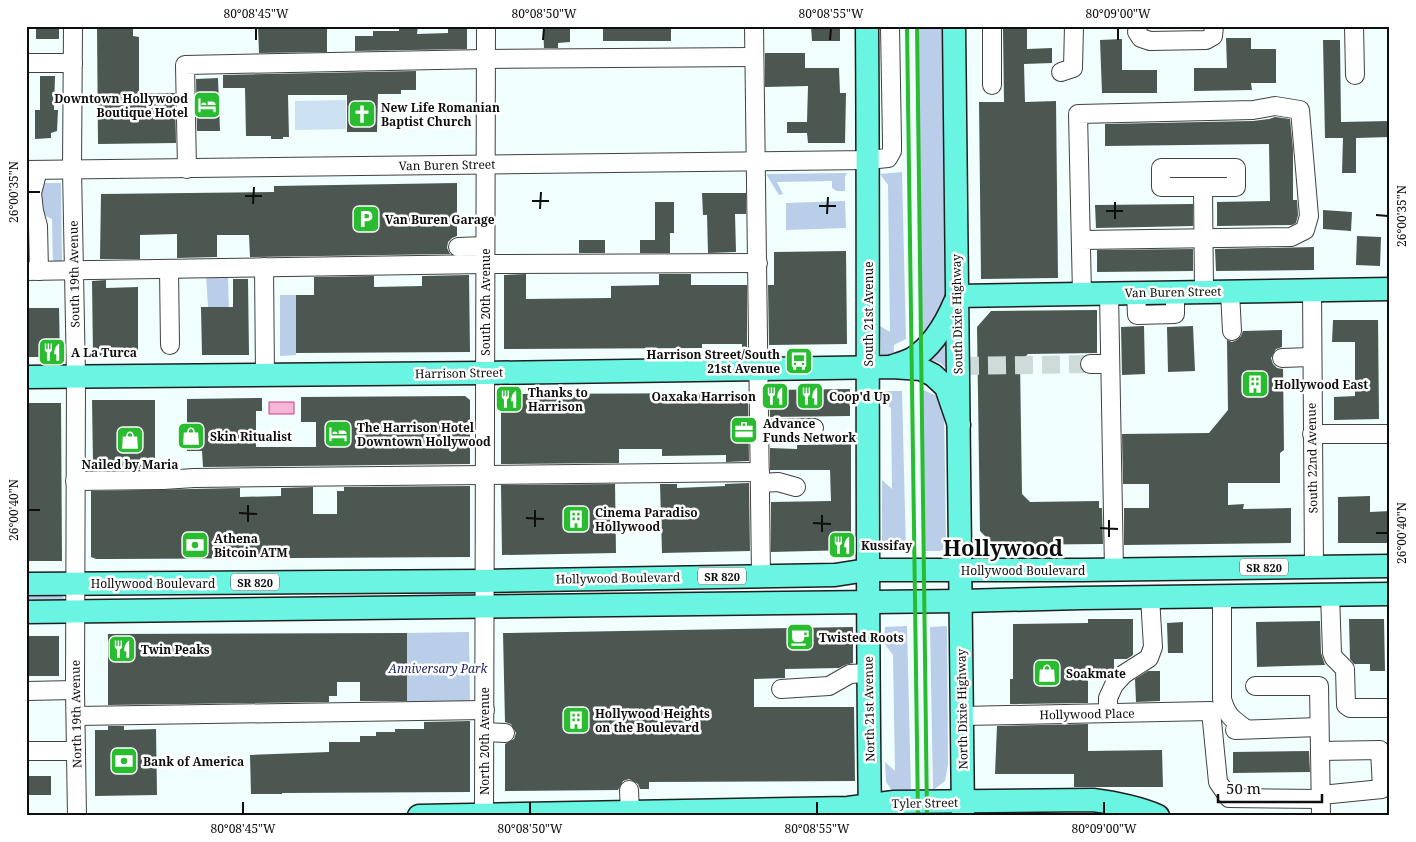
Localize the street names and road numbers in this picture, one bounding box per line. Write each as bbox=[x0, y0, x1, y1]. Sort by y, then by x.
street label: Van Buren Street bbox=[398, 156, 496, 174]
street label: South 19th Avenue bbox=[65, 220, 83, 328]
street label: South 20th Avenue bbox=[477, 248, 494, 356]
street label: South Dixie Highway bbox=[947, 254, 967, 374]
street label: South 21st Avenue bbox=[860, 261, 877, 367]
street label: Van Buren Street bbox=[1124, 283, 1222, 301]
street label: Harrison Street bbox=[415, 364, 503, 382]
street label: South 22nd Avenue bbox=[1303, 403, 1321, 513]
road number: SR 820 bbox=[1240, 558, 1288, 576]
street label: Hollywood Boulevard bbox=[961, 562, 1086, 579]
street label: Hollywood Boulevard bbox=[556, 568, 681, 588]
road number: SR 820 bbox=[698, 568, 746, 584]
road number: SR 820 bbox=[231, 574, 279, 590]
street label: Hollywood Boulevard bbox=[91, 575, 216, 592]
street label: North Dixie Highway bbox=[952, 648, 972, 769]
street label: North 21st Avenue bbox=[860, 656, 878, 762]
street label: North 19th Avenue bbox=[67, 660, 85, 768]
street label: North 20th Avenue bbox=[476, 687, 493, 795]
street label: Hollywood Place bbox=[1039, 705, 1135, 723]
street label: Tyler Street bbox=[892, 794, 958, 812]

